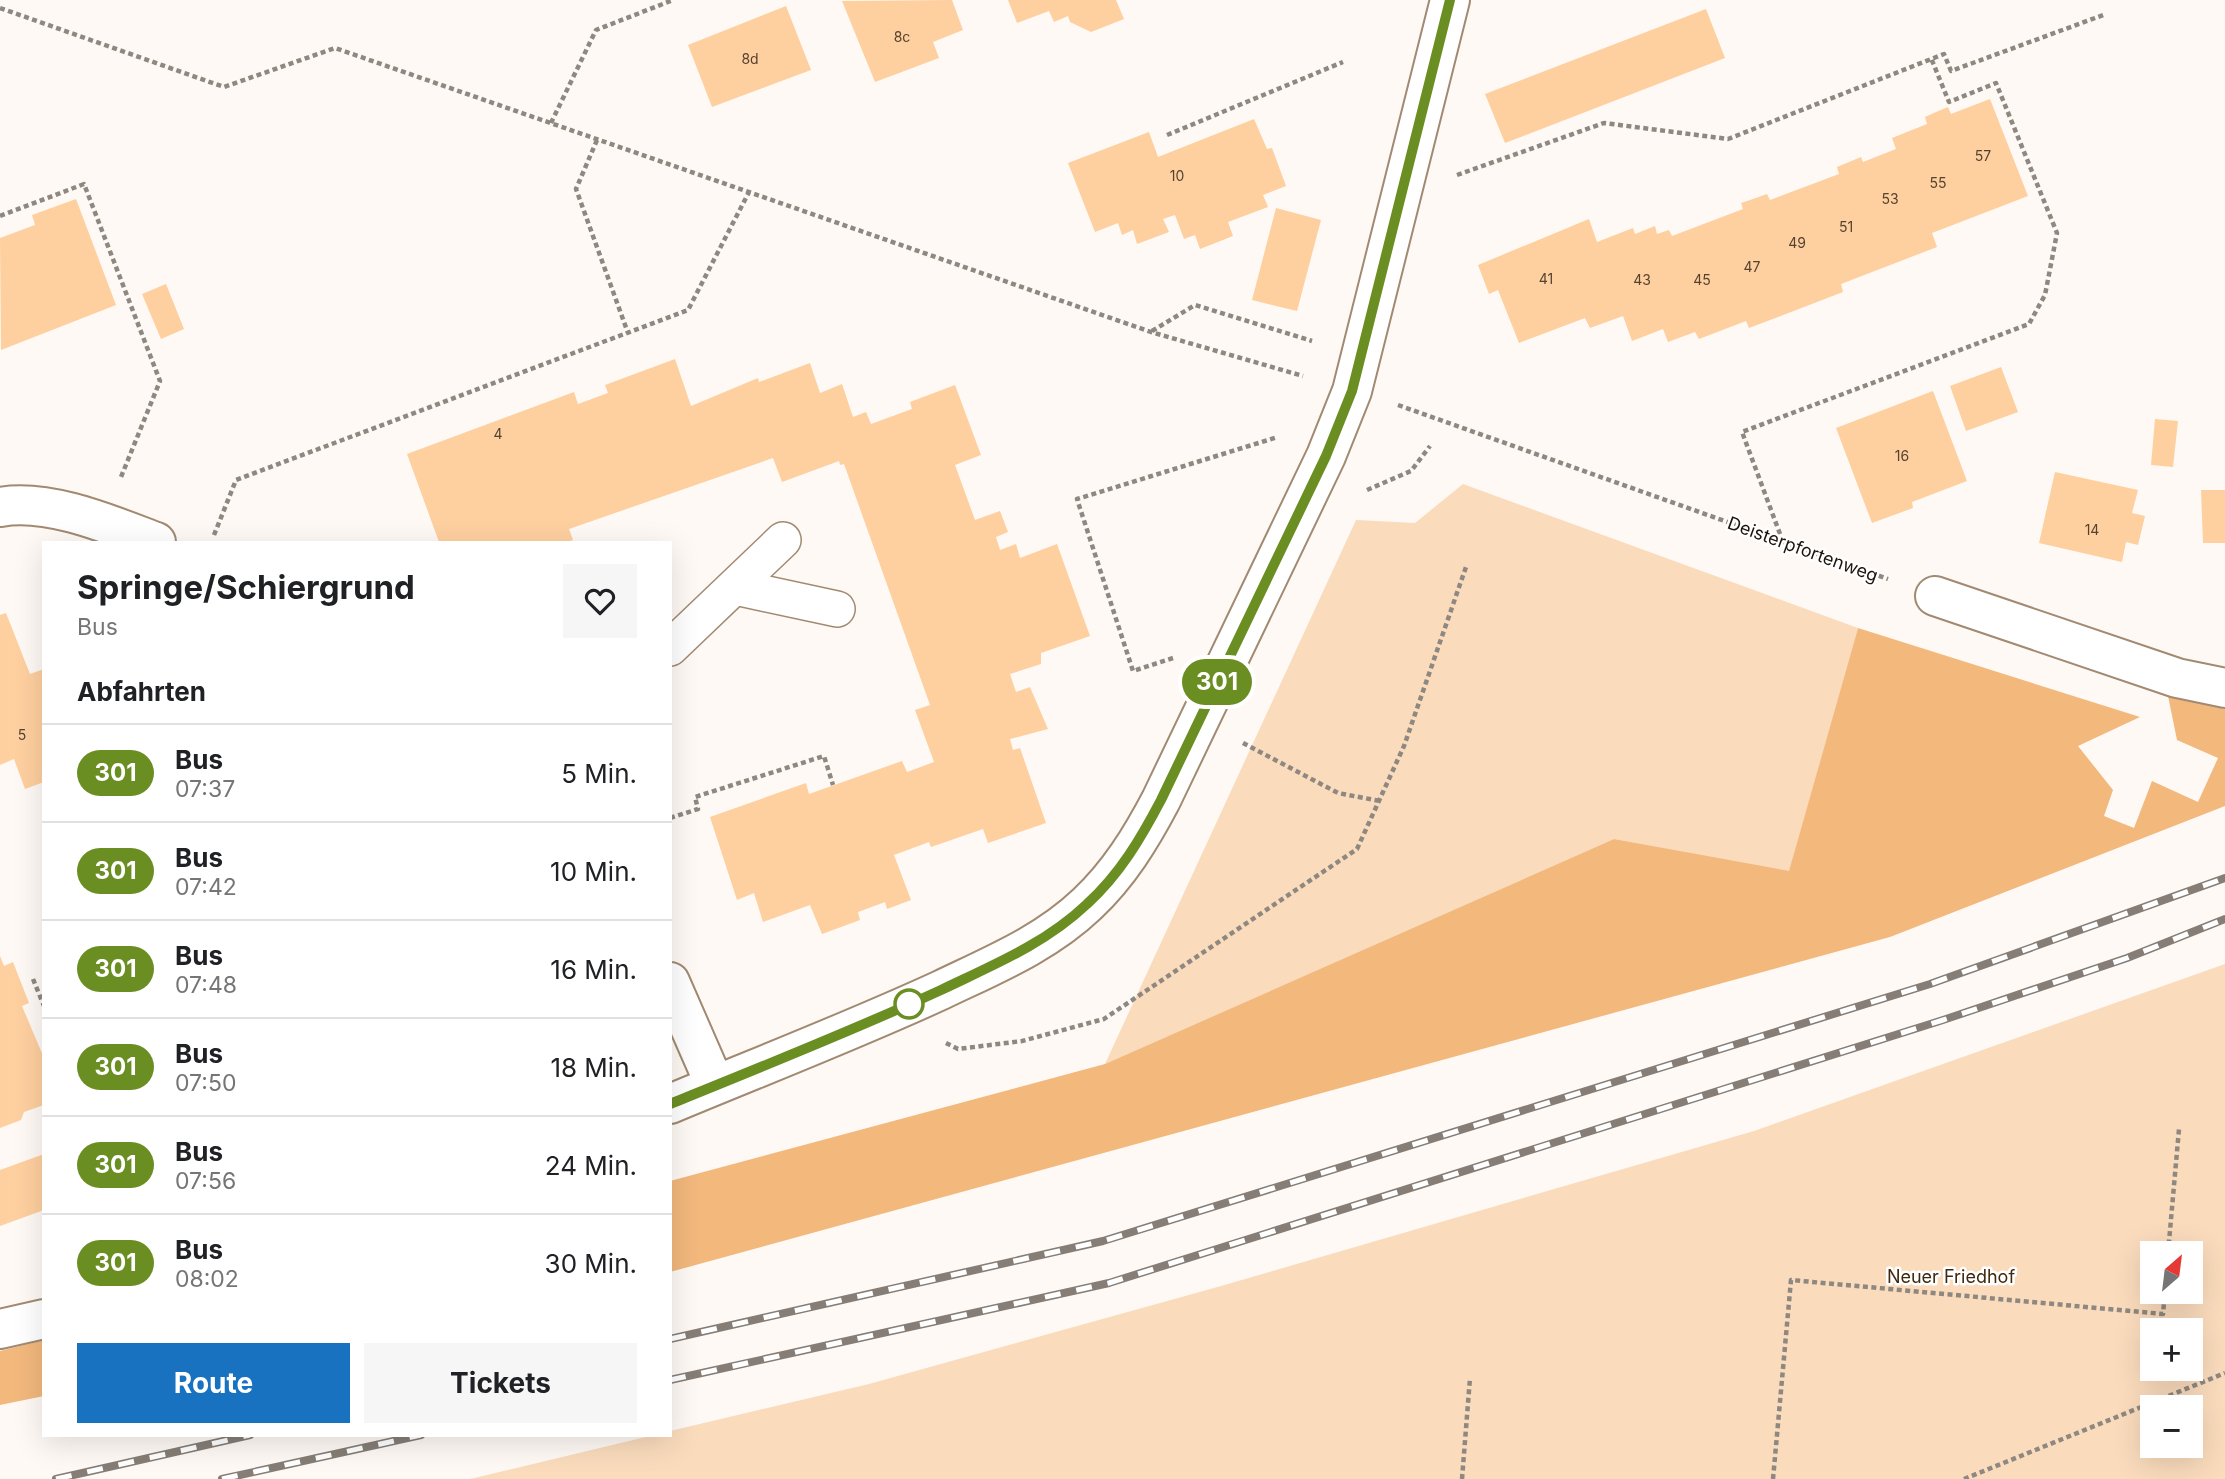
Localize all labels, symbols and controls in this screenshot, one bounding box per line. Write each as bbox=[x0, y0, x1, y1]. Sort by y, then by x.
house number: 8c bbox=[894, 28, 910, 45]
house number: 8d bbox=[741, 50, 759, 67]
house number: 57 bbox=[1975, 147, 1991, 164]
house number: 10 bbox=[1170, 167, 1184, 184]
house number: 55 bbox=[1929, 174, 1947, 191]
house number: 53 bbox=[1881, 190, 1899, 207]
house number: 51 bbox=[1839, 218, 1853, 235]
house number: 49 bbox=[1788, 234, 1806, 251]
house number: 47 bbox=[1744, 258, 1761, 275]
house number: 41 bbox=[1539, 270, 1553, 287]
house number: 43 bbox=[1633, 271, 1651, 288]
house number: 45 bbox=[1693, 271, 1711, 288]
house number: 4 bbox=[493, 425, 503, 442]
house number: 16 bbox=[1895, 447, 1909, 464]
street label: Deisterpfortenweg bbox=[1725, 512, 1881, 586]
house number: 14 bbox=[2085, 521, 2099, 538]
button: heart bbox=[563, 564, 637, 638]
text: Springe/Schiergrund bbox=[77, 567, 415, 607]
text: Bus bbox=[77, 613, 118, 641]
line badge: 301 bbox=[1177, 659, 1257, 705]
text: 301 bbox=[1196, 667, 1238, 696]
text: Abfahrten bbox=[77, 676, 206, 707]
house number: 5 bbox=[18, 726, 26, 743]
text: Bus bbox=[175, 744, 223, 775]
text: 301 bbox=[94, 758, 137, 787]
text: 5 Min. bbox=[561, 758, 637, 789]
text: 07:37 bbox=[175, 775, 235, 803]
text: Bus bbox=[175, 842, 223, 873]
text: 301 bbox=[94, 856, 137, 885]
text: 10 Min. bbox=[550, 856, 637, 887]
text: 07:42 bbox=[175, 873, 237, 901]
text: Bus bbox=[175, 940, 223, 971]
text: 301 bbox=[94, 954, 137, 983]
text: 16 Min. bbox=[550, 954, 637, 985]
text: 07:48 bbox=[175, 971, 237, 999]
unlabelled marker bbox=[894, 989, 924, 1019]
text: Bus bbox=[175, 1038, 223, 1069]
text: 301 bbox=[94, 1052, 137, 1081]
text: 18 Min. bbox=[550, 1052, 637, 1083]
text: 07:50 bbox=[175, 1069, 236, 1097]
text: Bus bbox=[175, 1136, 223, 1167]
text: 301 bbox=[94, 1150, 137, 1179]
text: 24 Min. bbox=[545, 1150, 637, 1181]
text: 07:56 bbox=[175, 1167, 236, 1195]
text: Bus bbox=[175, 1234, 223, 1265]
north arrow bbox=[2140, 1241, 2203, 1304]
map controls bbox=[2140, 1241, 2203, 1458]
text: 301 bbox=[94, 1248, 137, 1277]
text: 30 Min. bbox=[545, 1248, 637, 1279]
text: 08:02 bbox=[175, 1265, 239, 1293]
park label: Neuer Friedhof bbox=[1887, 1266, 2015, 1287]
button: + bbox=[2140, 1318, 2203, 1381]
button: Route bbox=[77, 1343, 350, 1423]
button: Tickets bbox=[364, 1343, 637, 1423]
button: − bbox=[2140, 1395, 2203, 1458]

